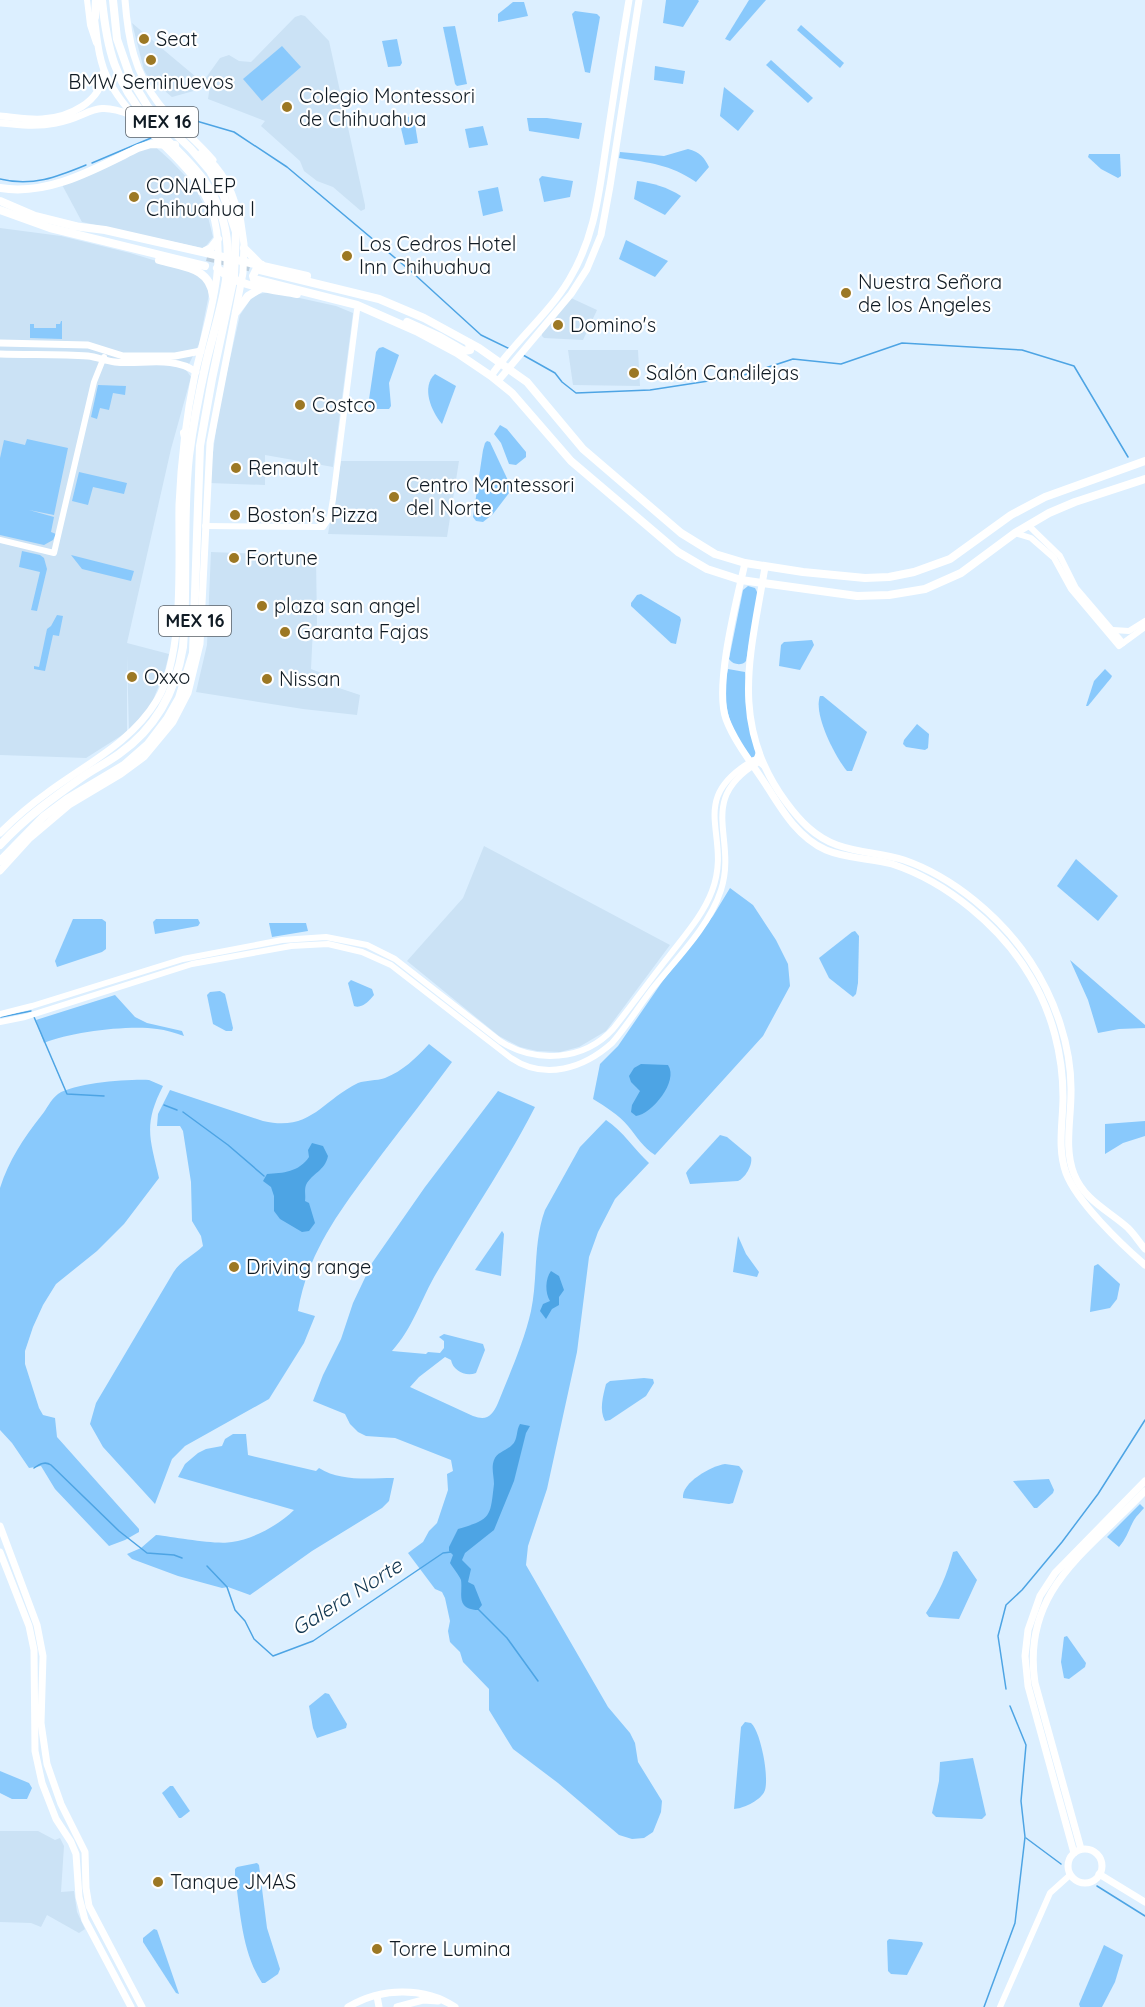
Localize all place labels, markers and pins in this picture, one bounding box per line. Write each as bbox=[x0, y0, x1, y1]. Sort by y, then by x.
place label: Seat bbox=[156, 26, 198, 51]
marker: Seat bbox=[137, 32, 151, 46]
marker: BMW Seminuevos bbox=[144, 53, 158, 67]
place label: BMW Seminuevos bbox=[68, 69, 234, 94]
place label: Colegio Montessori de Chihuahua bbox=[299, 83, 475, 131]
marker: Colegio Montessori de Chihuahua bbox=[280, 100, 294, 114]
place label: CONALEP Chihuahua I bbox=[146, 173, 255, 221]
marker: CONALEP Chihuahua I bbox=[127, 190, 141, 204]
place label: Los Cedros Hotel Inn Chihuahua bbox=[359, 231, 516, 279]
marker: Los Cedros Hotel Inn Chihuahua bbox=[340, 249, 354, 263]
place label: Nuestra Señora de los Angeles bbox=[858, 269, 1002, 317]
marker: Nuestra Señora de los Angeles bbox=[839, 286, 853, 300]
place label: Domino's bbox=[570, 312, 656, 337]
marker: Domino's bbox=[551, 318, 565, 332]
place label: Salón Candilejas bbox=[646, 360, 799, 385]
marker: Salón Candilejas bbox=[627, 366, 641, 380]
place label: Costco bbox=[312, 392, 376, 417]
marker: Costco bbox=[293, 398, 307, 412]
place label: Renault bbox=[248, 455, 319, 480]
marker: Renault bbox=[229, 461, 243, 475]
place label: Centro Montessori del Norte bbox=[406, 472, 574, 520]
marker: Centro Montessori del Norte bbox=[387, 490, 401, 504]
place label: Boston's Pizza bbox=[247, 502, 378, 527]
marker: Boston's Pizza bbox=[228, 508, 242, 522]
place label: Fortune bbox=[246, 545, 318, 570]
marker: Fortune bbox=[227, 551, 241, 565]
place label: plaza san angel bbox=[274, 593, 420, 618]
marker: plaza san angel bbox=[255, 599, 269, 613]
place label: Garanta Fajas bbox=[297, 619, 429, 644]
marker: Garanta Fajas bbox=[278, 625, 292, 639]
place label: Oxxo bbox=[144, 664, 190, 689]
place label: Nissan bbox=[279, 666, 340, 691]
marker: Oxxo bbox=[125, 670, 139, 684]
marker: Nissan bbox=[260, 672, 274, 686]
place label: Driving range bbox=[246, 1254, 371, 1279]
marker: Driving range bbox=[227, 1260, 241, 1274]
place label: Tanque JMAS bbox=[170, 1869, 296, 1894]
marker: Tanque JMAS bbox=[151, 1875, 165, 1889]
place label: Torre Lumina bbox=[389, 1936, 511, 1961]
marker: Torre Lumina bbox=[370, 1942, 384, 1956]

